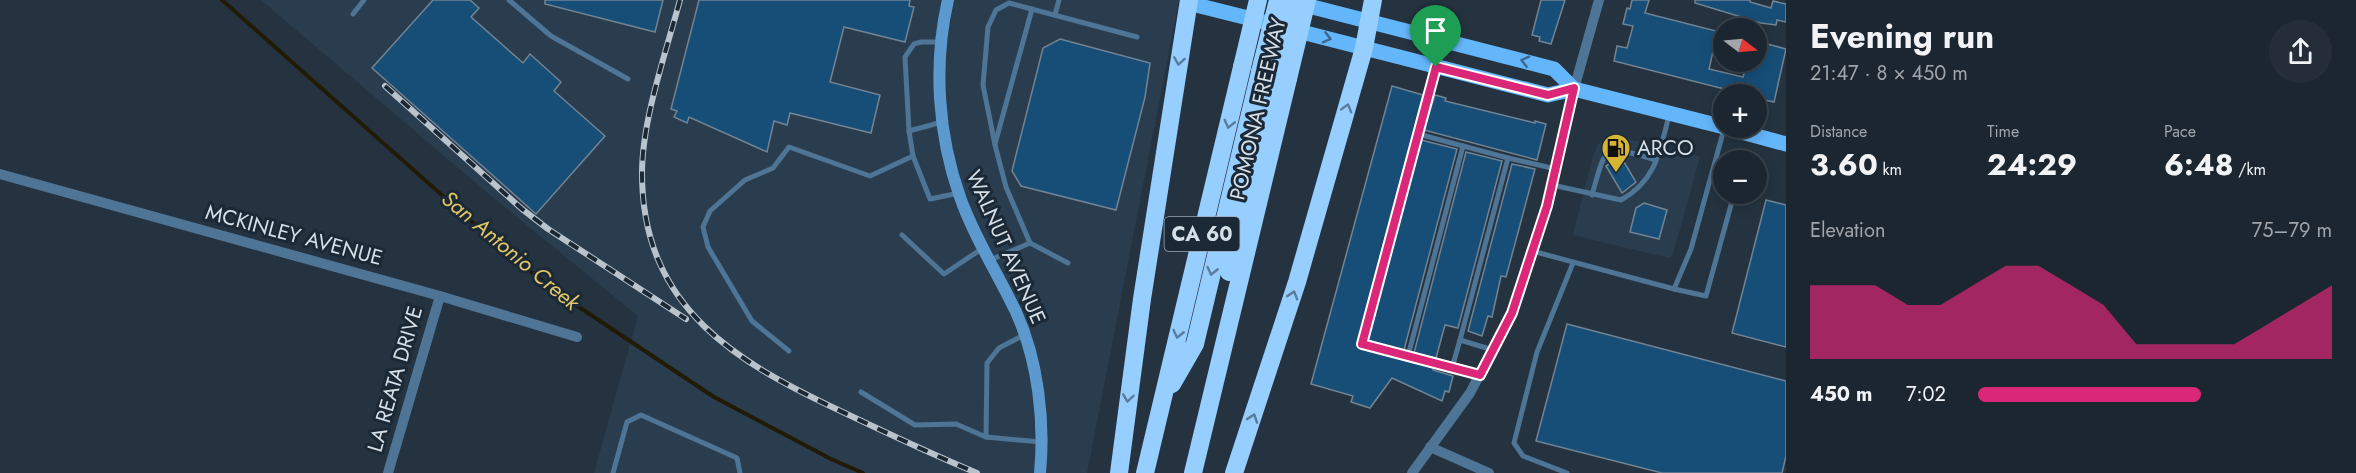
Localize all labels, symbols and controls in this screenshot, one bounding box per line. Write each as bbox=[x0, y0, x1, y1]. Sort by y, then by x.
pin bbox=[1410, 5, 1461, 67]
text: Evening run bbox=[1810, 13, 1994, 60]
icon: arrive bbox=[1419, 14, 1452, 47]
street label: POMONA FREEWAY bbox=[1222, 15, 1294, 203]
north arrow bbox=[1713, 18, 1767, 72]
map controls bbox=[1713, 18, 1767, 204]
button: share bbox=[2269, 20, 2332, 83]
one-way arrow bbox=[1321, 31, 1331, 43]
one-way arrow bbox=[1174, 56, 1186, 65]
one-way arrow bbox=[1520, 56, 1530, 69]
text: 21:47 · 8 × 450 m bbox=[1810, 59, 1968, 88]
button: + bbox=[1713, 84, 1767, 138]
one-way arrow bbox=[1340, 103, 1352, 114]
one-way arrow bbox=[1223, 119, 1236, 129]
text: Distance bbox=[1810, 120, 1867, 143]
text: Time bbox=[1987, 120, 2019, 143]
text: Pace bbox=[2164, 120, 2196, 143]
fuel station icon: ARCO bbox=[1600, 132, 1632, 174]
place label: ARCO bbox=[1637, 133, 1694, 163]
text: 3.60 bbox=[1810, 143, 1878, 186]
text: 24:29 bbox=[1987, 143, 2077, 186]
text: 6:48 bbox=[2164, 143, 2233, 186]
button: − bbox=[1713, 150, 1767, 204]
text: km bbox=[1878, 158, 1902, 181]
text: /km bbox=[2233, 158, 2266, 181]
street label: WALNUT AVENUE bbox=[959, 165, 1053, 329]
water label: San Antonio Creek bbox=[435, 183, 588, 318]
street label: MCKINLEY AVENUE bbox=[202, 197, 386, 273]
text: Elevation bbox=[1810, 216, 1885, 245]
text: 75–79 m bbox=[2252, 216, 2332, 245]
road number: CA 60 bbox=[1164, 217, 1240, 251]
one-way arrow bbox=[1207, 266, 1220, 276]
one-way arrow bbox=[1286, 290, 1298, 301]
street label: LA REATA DRIVE bbox=[360, 303, 430, 455]
one-way arrow bbox=[1173, 329, 1186, 339]
text: 450 m bbox=[1810, 380, 1873, 409]
text: 7:02 bbox=[1906, 380, 1946, 409]
one-way arrow bbox=[1123, 394, 1135, 403]
one-way arrow bbox=[1246, 413, 1258, 424]

